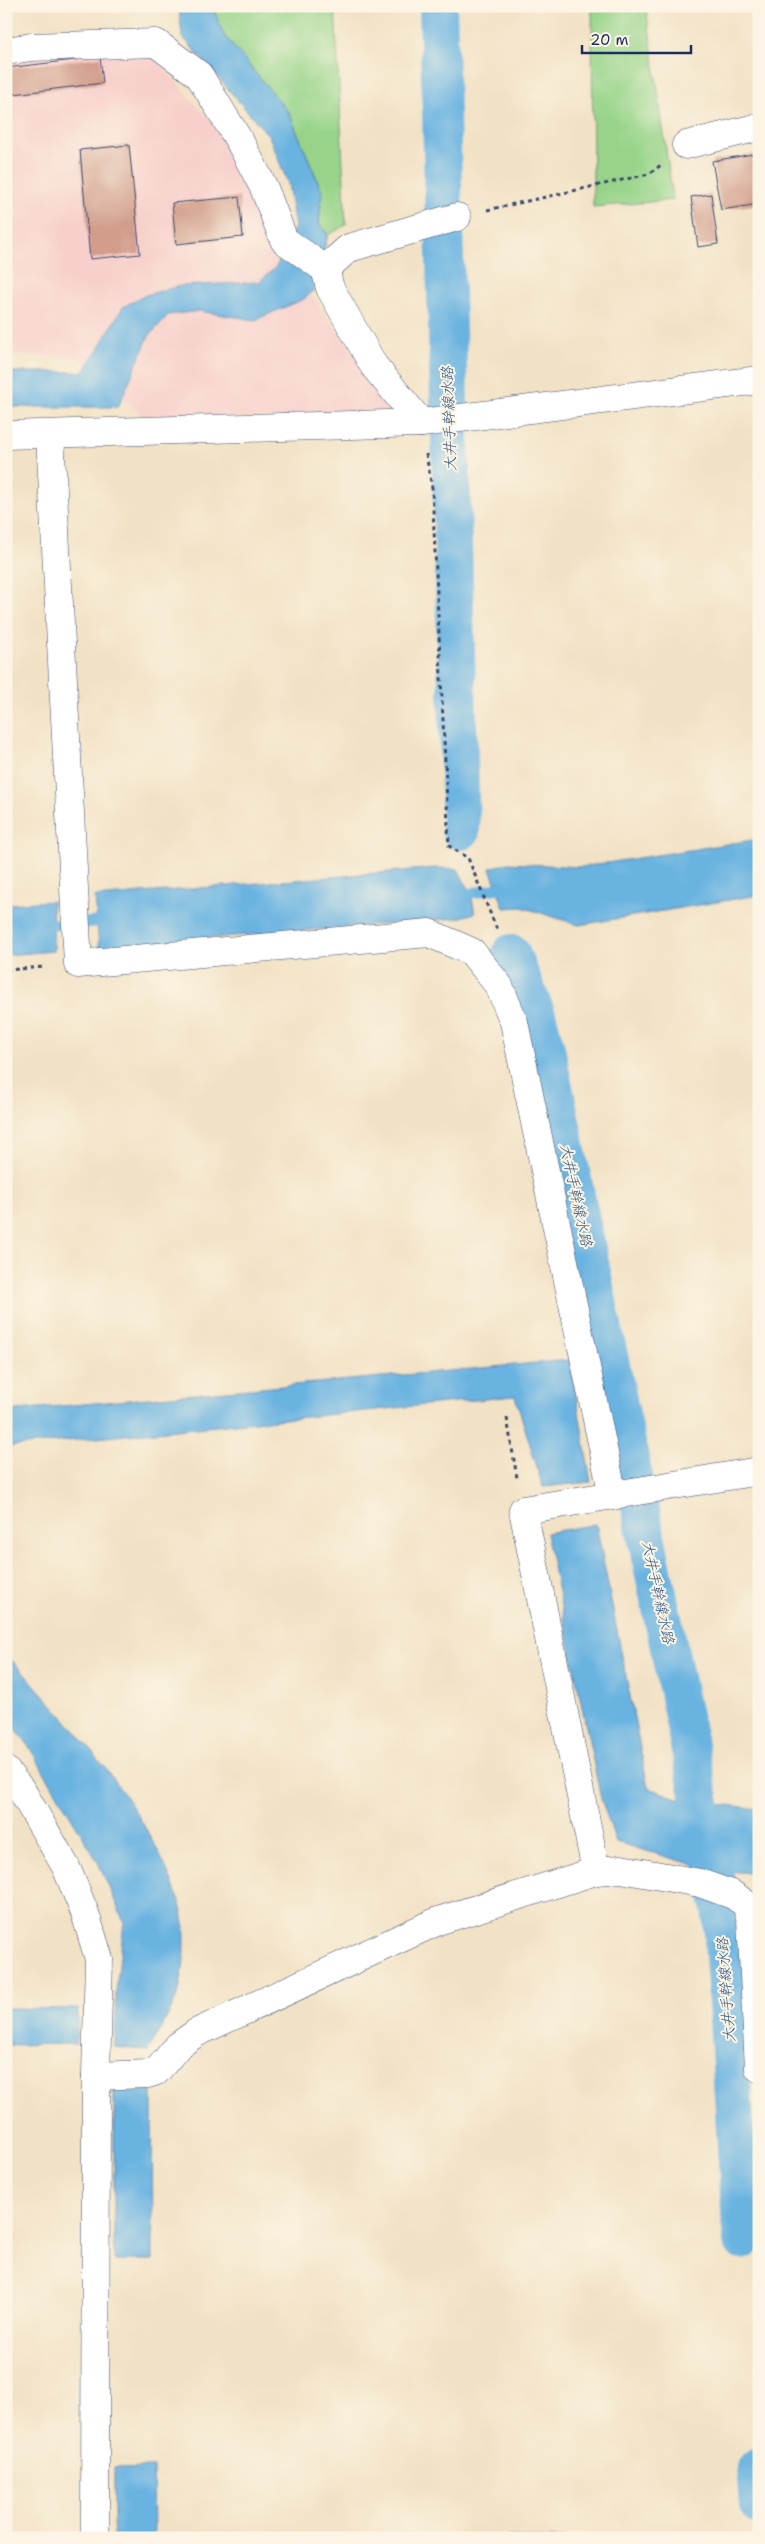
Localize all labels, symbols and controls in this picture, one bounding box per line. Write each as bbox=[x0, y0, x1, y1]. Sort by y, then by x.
scale bar bbox=[582, 22, 691, 54]
text: 20 m bbox=[590, 30, 629, 50]
water label: 大井手幹線水路 bbox=[437, 365, 461, 472]
water label: 大井手幹線水路 bbox=[555, 1142, 597, 1249]
water label: 大井手幹線水路 bbox=[637, 1539, 679, 1646]
water label: 大井手幹線水路 bbox=[712, 1936, 740, 2043]

